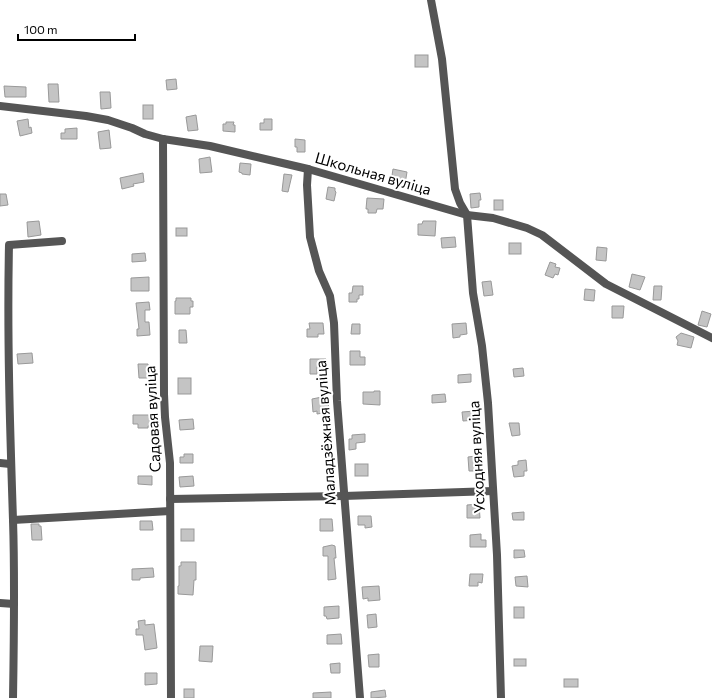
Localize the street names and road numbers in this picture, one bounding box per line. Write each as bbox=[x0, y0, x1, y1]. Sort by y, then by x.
street label: Школьная вуліца bbox=[313, 148, 433, 198]
street label: Маладзёжная вуліца bbox=[311, 360, 339, 506]
street label: Садовая вуліца bbox=[140, 365, 164, 473]
street label: Усходняя вуліца bbox=[464, 400, 488, 514]

